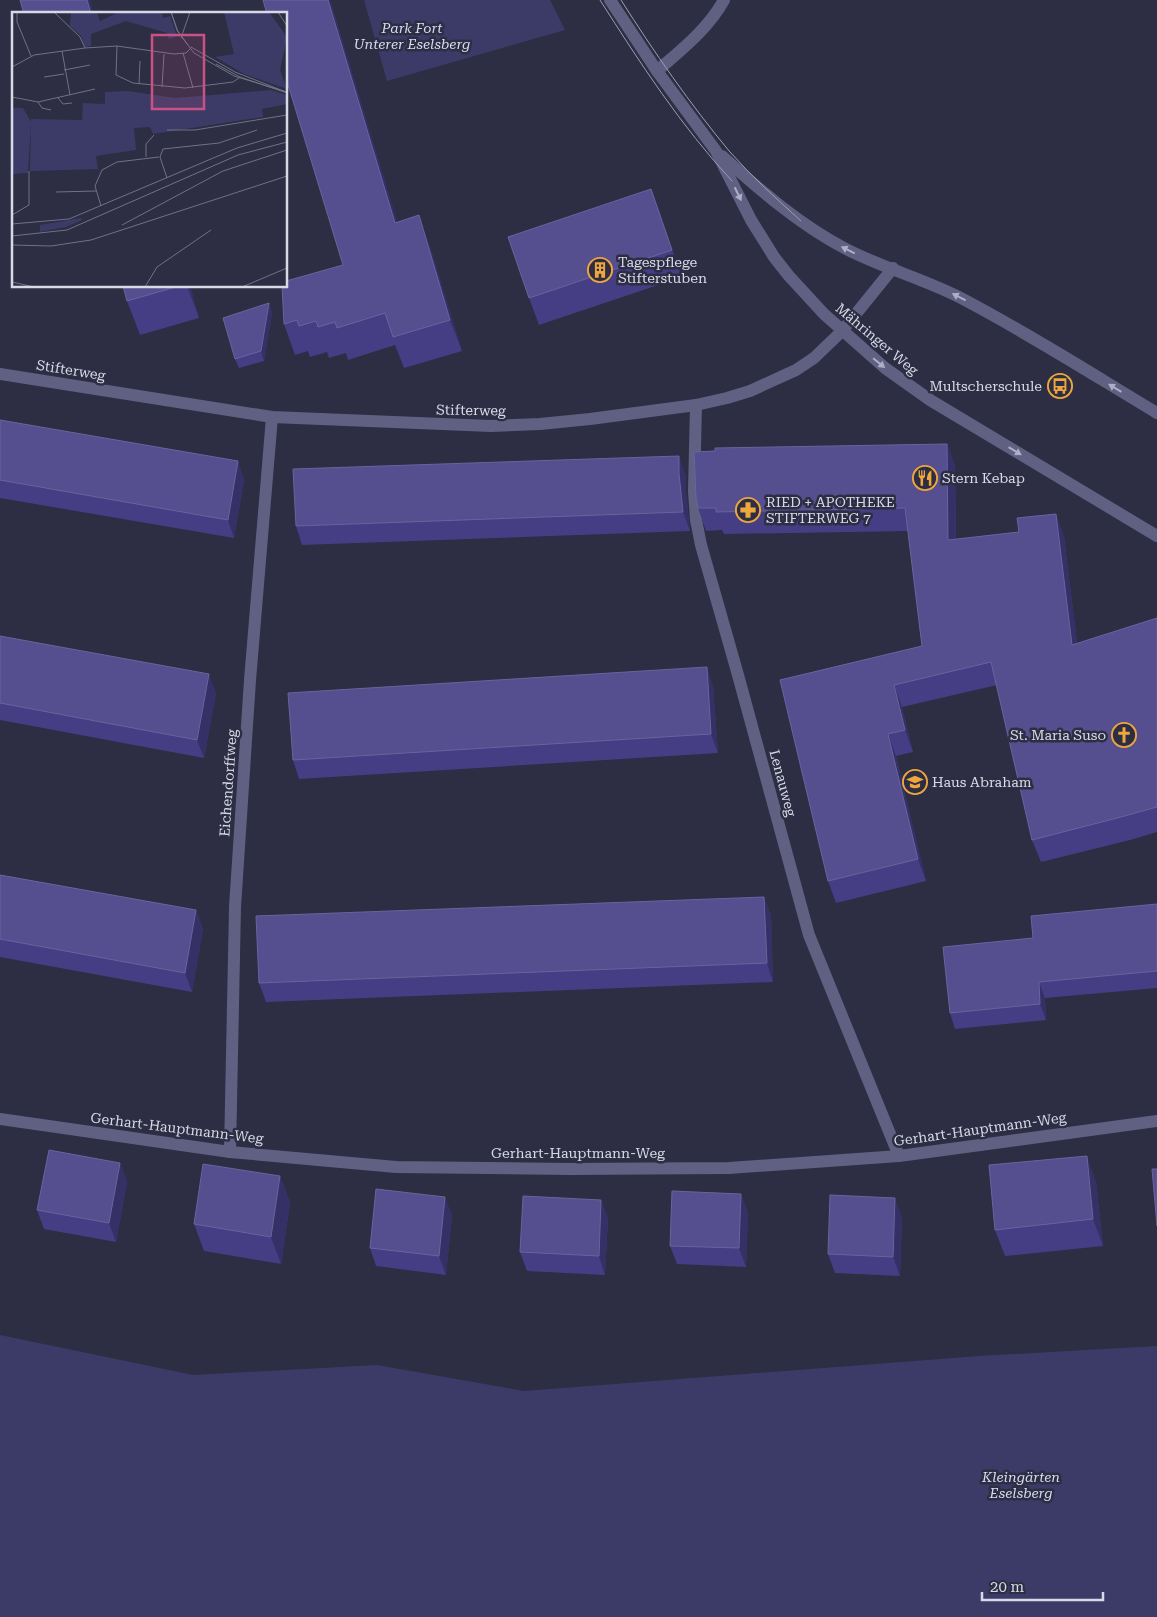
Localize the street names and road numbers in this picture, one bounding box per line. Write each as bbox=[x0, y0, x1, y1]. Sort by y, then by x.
street label: Mähringer Weg bbox=[832, 300, 922, 378]
street label: Stifterweg bbox=[35, 357, 107, 383]
street label: Stifterweg bbox=[436, 401, 506, 419]
street label: Eichendorffweg bbox=[216, 729, 240, 837]
street label: Lenauweg bbox=[766, 748, 800, 818]
street label: Gerhart-Hauptmann-Weg bbox=[90, 1109, 264, 1147]
street label: Gerhart-Hauptmann-Weg bbox=[893, 1109, 1067, 1149]
street label: Gerhart-Hauptmann-Weg bbox=[491, 1145, 665, 1161]

